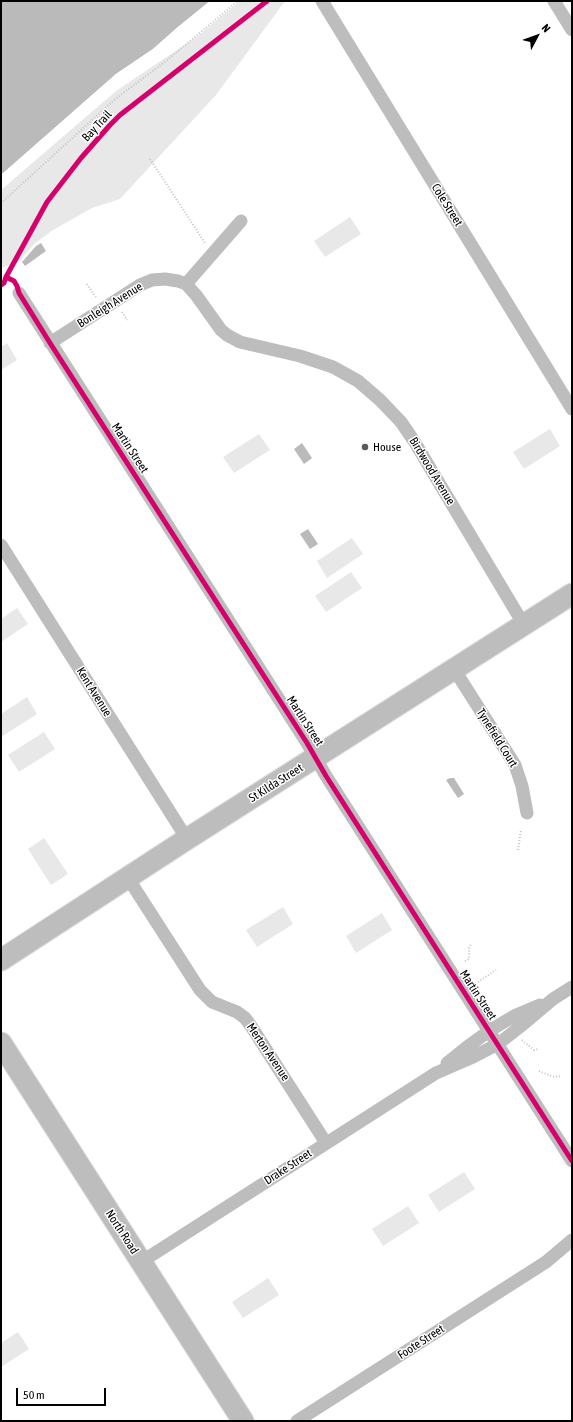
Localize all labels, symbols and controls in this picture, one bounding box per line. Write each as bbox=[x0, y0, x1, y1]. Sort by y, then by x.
north arrow bbox=[517, 16, 557, 56]
text: N bbox=[539, 22, 553, 35]
street label: Bay Trail bbox=[79, 107, 115, 145]
street label: Cole Street bbox=[428, 181, 466, 229]
street label: Bonleigh Avenue bbox=[75, 279, 145, 331]
street label: Martin Street bbox=[108, 420, 152, 476]
street label: Birdwood Avenue bbox=[406, 434, 458, 508]
place label: House bbox=[373, 440, 401, 454]
marker: House bbox=[360, 442, 370, 452]
street label: Kent Avenue bbox=[73, 665, 115, 719]
street label: Martin Street bbox=[283, 693, 327, 749]
street label: Tynefield Court bbox=[473, 706, 521, 770]
street label: St Kilda Street bbox=[246, 761, 306, 805]
street label: Martin Street bbox=[456, 967, 500, 1023]
street label: Merton Avenue bbox=[243, 1020, 293, 1084]
street label: Drake Street bbox=[261, 1146, 315, 1188]
street label: North Road bbox=[102, 1207, 142, 1257]
street label: Foote Street bbox=[395, 1322, 447, 1362]
scale bar bbox=[18, 1380, 108, 1406]
text: 50 m bbox=[23, 1388, 45, 1402]

